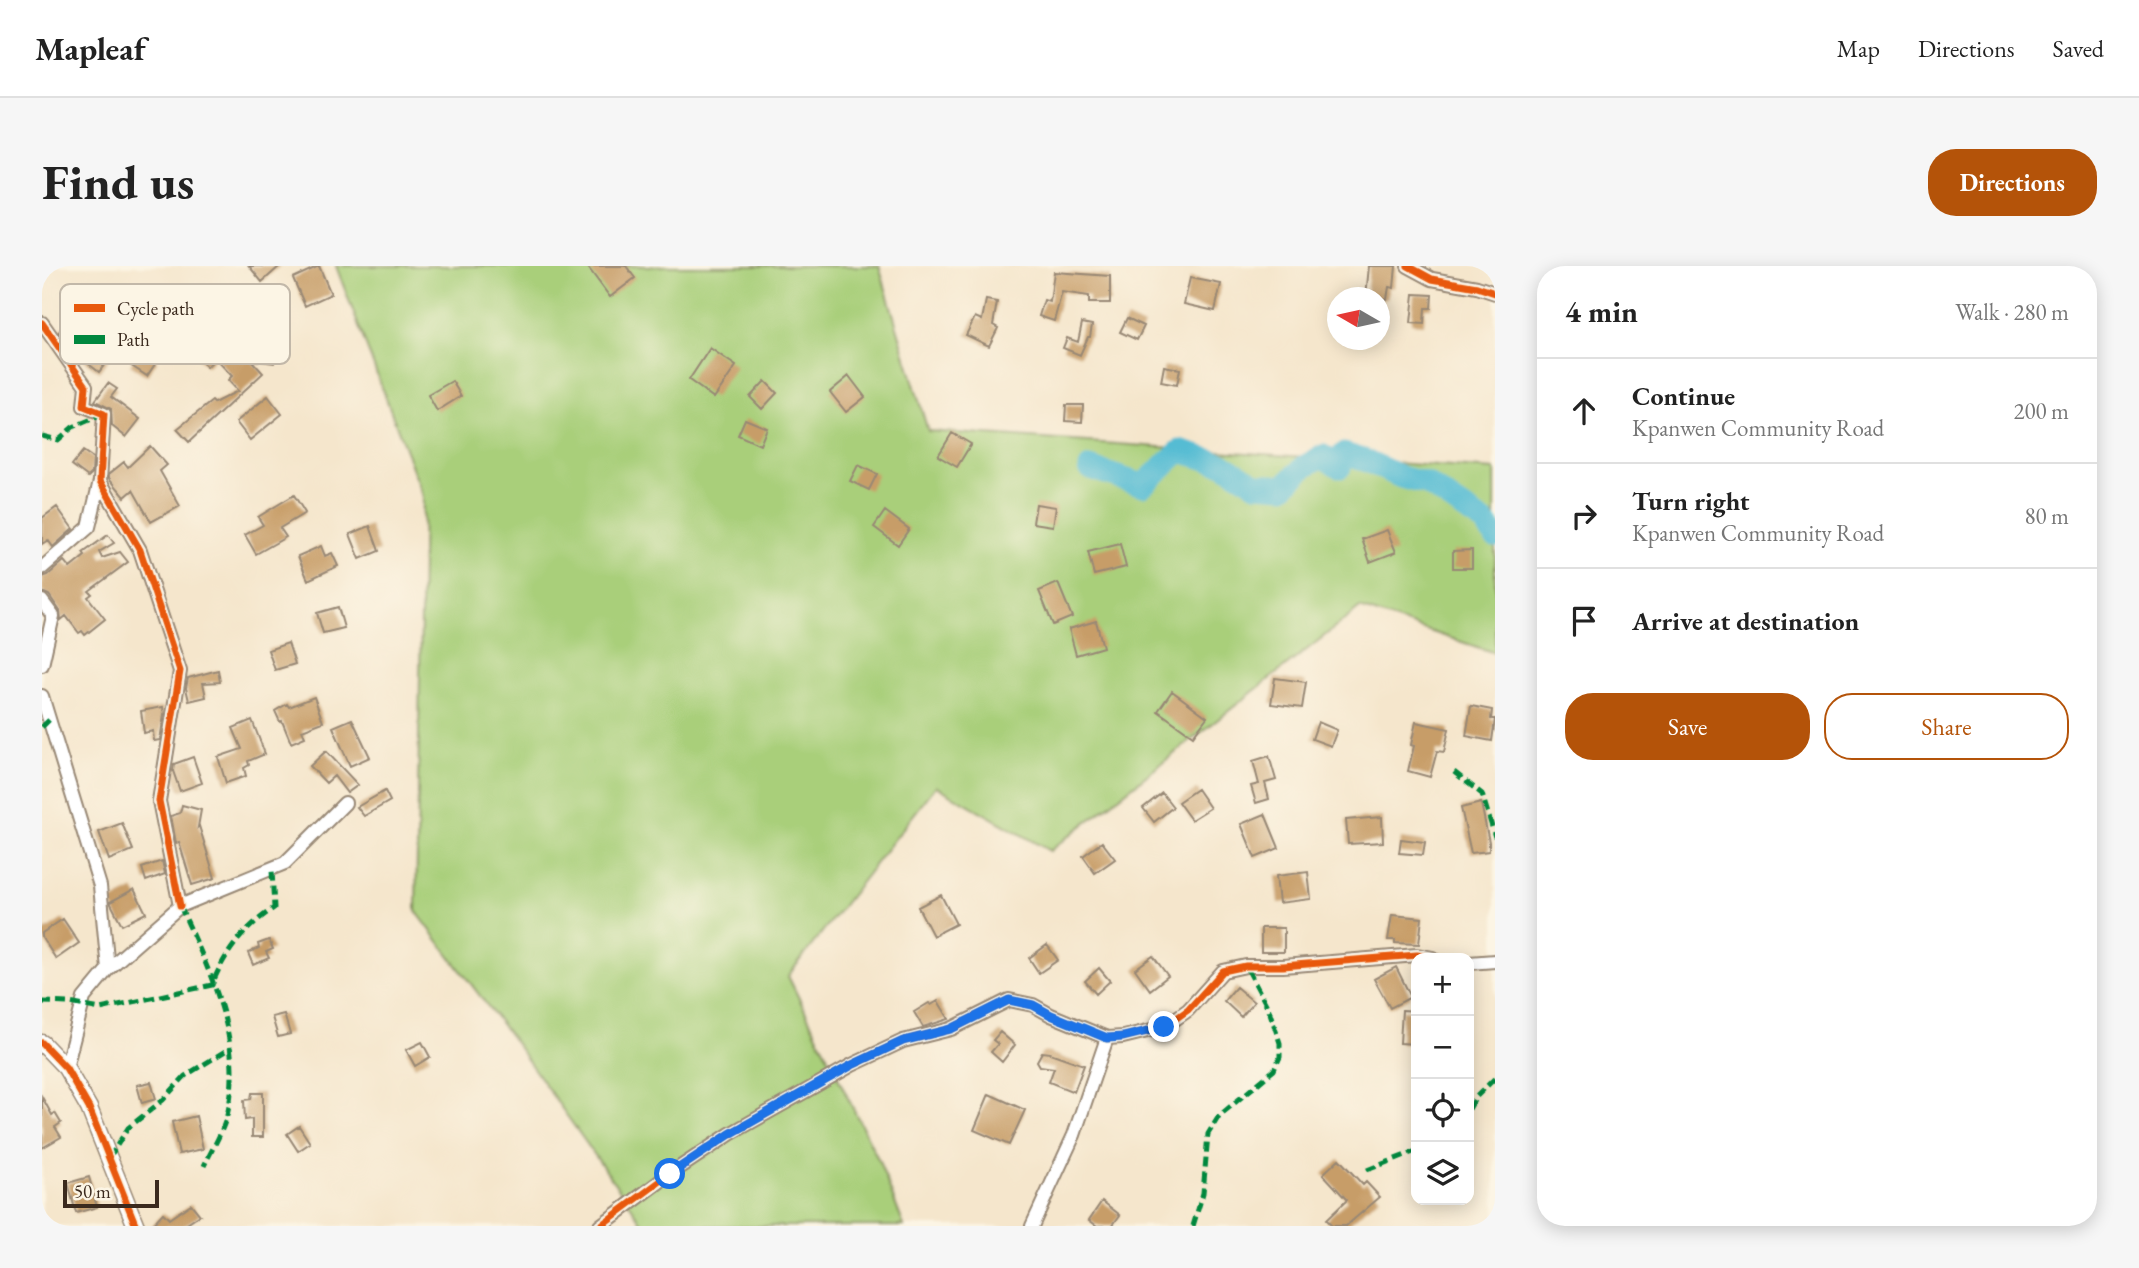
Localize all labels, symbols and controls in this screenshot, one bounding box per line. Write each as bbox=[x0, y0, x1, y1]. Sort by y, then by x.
text: Mapleaf bbox=[35, 27, 146, 70]
text: Map bbox=[1837, 33, 1880, 64]
text: Directions bbox=[1918, 33, 2015, 64]
text: Saved bbox=[2053, 33, 2104, 64]
button: Directions bbox=[1928, 149, 2097, 216]
text: Find us bbox=[42, 150, 194, 214]
legend bbox=[60, 284, 290, 364]
north arrow bbox=[1327, 287, 1390, 350]
text: 4 min bbox=[1565, 292, 1638, 331]
text: Cycle path bbox=[117, 296, 195, 321]
text: Walk · 280 m bbox=[1955, 297, 2069, 327]
text: Path bbox=[117, 327, 150, 352]
text: Continue bbox=[1632, 379, 1735, 413]
icon: ahead bbox=[1565, 392, 1603, 430]
text: 200 m bbox=[2013, 396, 2069, 426]
text: Kpanwen Community Road bbox=[1632, 413, 1884, 443]
text: Turn right bbox=[1632, 484, 1750, 518]
icon: right bbox=[1565, 497, 1603, 535]
text: 80 m bbox=[2024, 501, 2069, 531]
text: Kpanwen Community Road bbox=[1632, 518, 1884, 548]
icon: arrive bbox=[1565, 602, 1603, 640]
text: Arrive at destination bbox=[1632, 604, 1859, 638]
button: Save bbox=[1565, 693, 1810, 760]
button: Share bbox=[1824, 693, 2069, 760]
map controls bbox=[1411, 953, 1474, 1205]
button: + bbox=[1411, 953, 1474, 1016]
route end bbox=[1148, 1011, 1179, 1042]
button: − bbox=[1411, 1016, 1474, 1079]
button: locate bbox=[1411, 1079, 1474, 1142]
button: layers bbox=[1411, 1142, 1474, 1205]
route start bbox=[654, 1158, 685, 1189]
scale bar bbox=[63, 1177, 159, 1209]
text: 50 m bbox=[74, 1179, 111, 1204]

